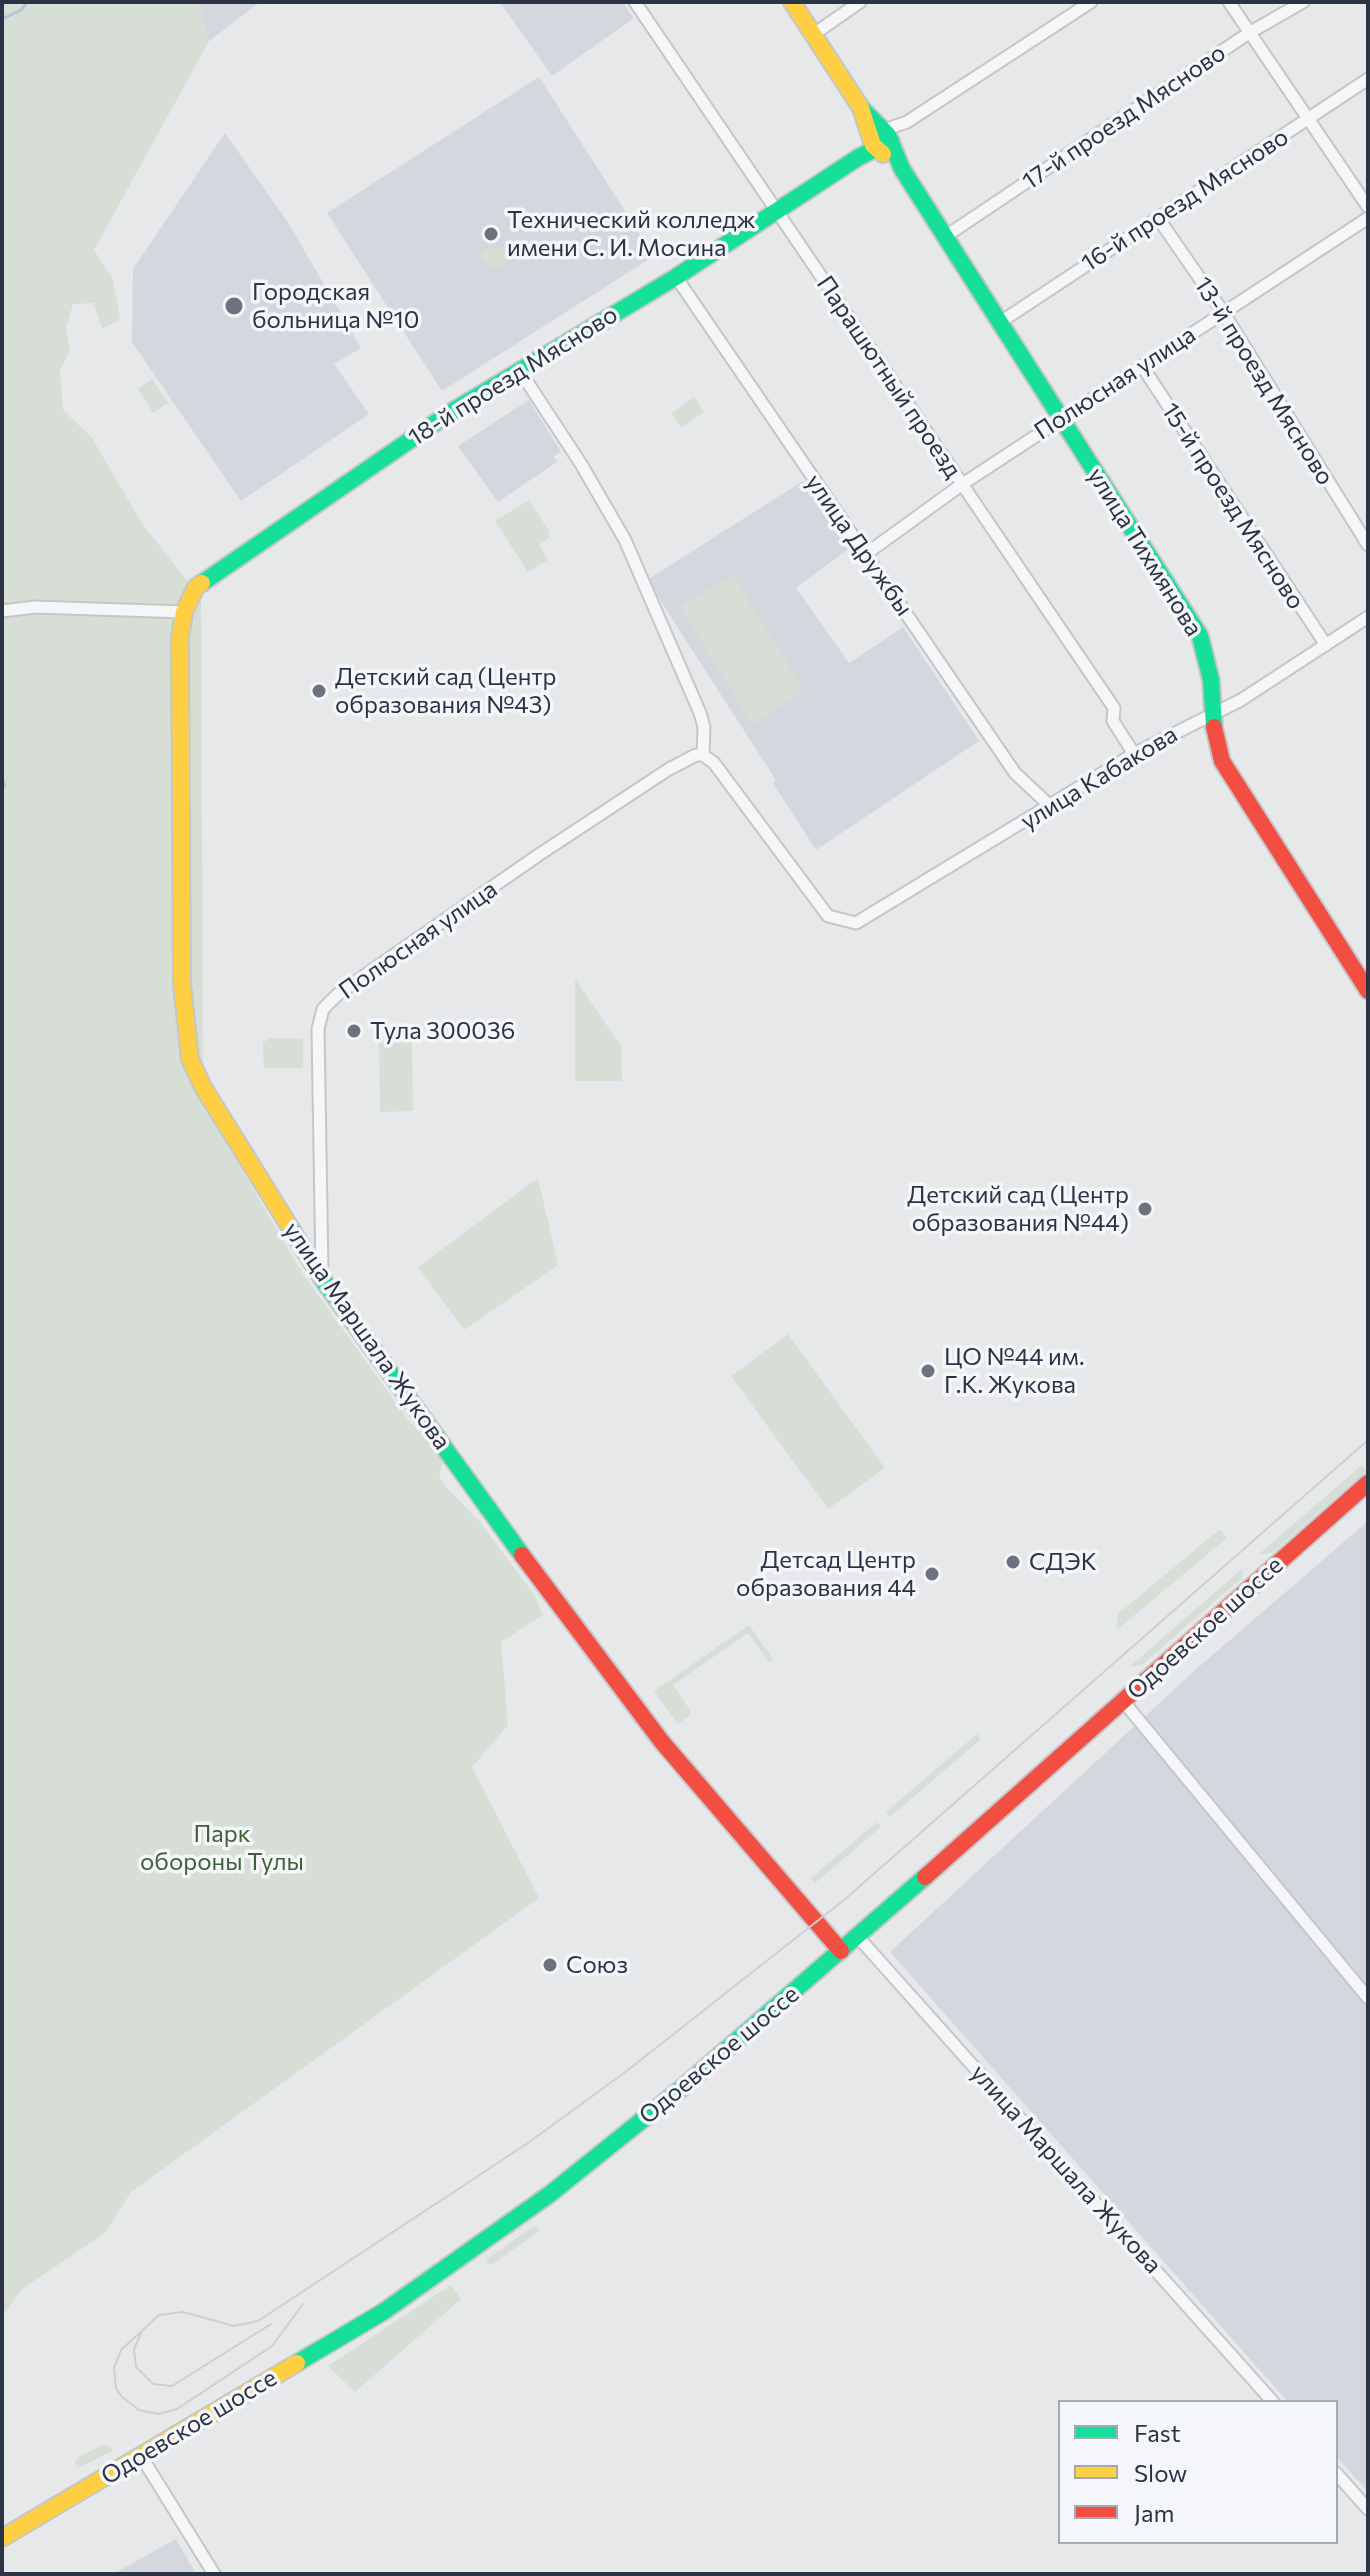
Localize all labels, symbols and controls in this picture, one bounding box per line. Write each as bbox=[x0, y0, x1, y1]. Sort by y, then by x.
street label: 17-й проезд Мясново bbox=[1017, 38, 1231, 196]
street label: 16-й проезд Мясново bbox=[1076, 122, 1294, 278]
place label: Технический колледж имени С. И. Мосина bbox=[507, 206, 756, 262]
marker: Технический колледж имени С. И. Мосина bbox=[482, 225, 500, 243]
street label: Парашютный проезд bbox=[811, 271, 967, 483]
street label: 13-й проезд Мясново bbox=[1188, 272, 1340, 490]
place label: Городская больница №10 bbox=[252, 278, 419, 334]
marker: Городская больница №10 bbox=[223, 295, 245, 317]
street label: 18-й проезд Мясново bbox=[403, 300, 623, 452]
street label: Полюсная улица bbox=[1029, 320, 1201, 446]
street label: 15-й проезд Мясново bbox=[1156, 397, 1310, 615]
street label: улица Тихмянова bbox=[1082, 463, 1208, 641]
street label: улица Дружбы bbox=[800, 469, 918, 621]
place label: Детский сад (Центр образования №43) bbox=[335, 663, 557, 719]
marker: Детский сад (Центр образования №43) bbox=[310, 682, 328, 700]
street label: улица Кабакова bbox=[1015, 720, 1183, 836]
street label: Полюсная улица bbox=[333, 875, 503, 1005]
place label: Тула 300036 bbox=[370, 1017, 515, 1045]
marker: Тула 300036 bbox=[345, 1022, 363, 1040]
place label: Детский сад (Центр образования №44) bbox=[907, 1181, 1129, 1237]
marker: Детский сад (Центр образования №44) bbox=[1136, 1200, 1154, 1218]
street label: улица Маршала Жукова bbox=[278, 1217, 456, 1455]
place label: ЦО №44 им. Г.К. Жукова bbox=[944, 1343, 1085, 1399]
marker: ЦО №44 им. Г.К. Жукова bbox=[919, 1362, 937, 1380]
place label: Детсад Центр образования 44 bbox=[736, 1546, 916, 1602]
place label: СДЭК bbox=[1029, 1548, 1097, 1576]
street label: Одоевское шоссе bbox=[1121, 1551, 1289, 1705]
marker: СДЭК bbox=[1004, 1553, 1022, 1571]
marker: Детсад Центр образования 44 bbox=[923, 1565, 941, 1583]
park label: Парк обороны Тулы bbox=[140, 1820, 304, 1876]
place label: Союз bbox=[566, 1951, 628, 1979]
marker: Союз bbox=[541, 1956, 559, 1974]
street label: Одоевское шоссе bbox=[633, 1980, 805, 2130]
street label: улица Маршала Жукова bbox=[965, 2059, 1167, 2279]
street label: Одоевское шоссе bbox=[96, 2363, 282, 2491]
legend bbox=[1058, 2400, 1338, 2544]
text: Fast bbox=[1134, 2418, 1181, 2447]
text: Slow bbox=[1134, 2458, 1187, 2487]
text: Jam bbox=[1134, 2498, 1174, 2527]

